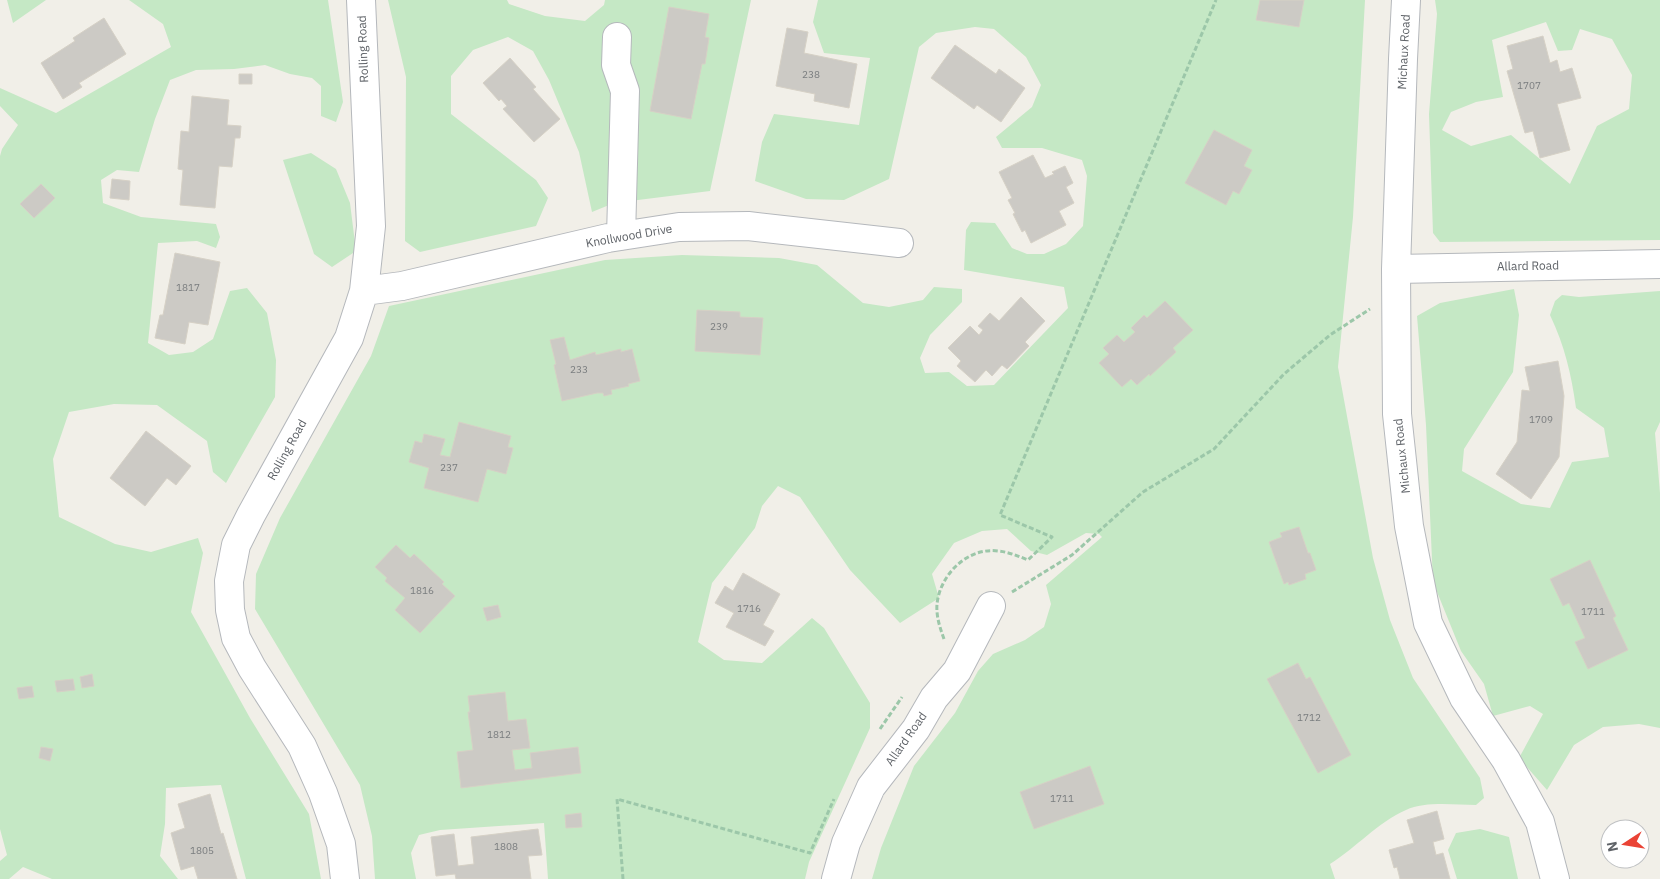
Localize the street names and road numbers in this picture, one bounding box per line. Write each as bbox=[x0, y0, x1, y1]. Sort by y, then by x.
street label: Michaux Road bbox=[1394, 14, 1413, 90]
street label: Rolling Road bbox=[354, 15, 371, 83]
street label: Knollwood Drive bbox=[584, 220, 674, 251]
street label: Allard Road bbox=[1497, 257, 1559, 274]
street label: Rolling Road bbox=[264, 417, 309, 483]
street label: Michaux Road bbox=[1390, 418, 1413, 494]
street label: Allard Road bbox=[882, 709, 930, 769]

